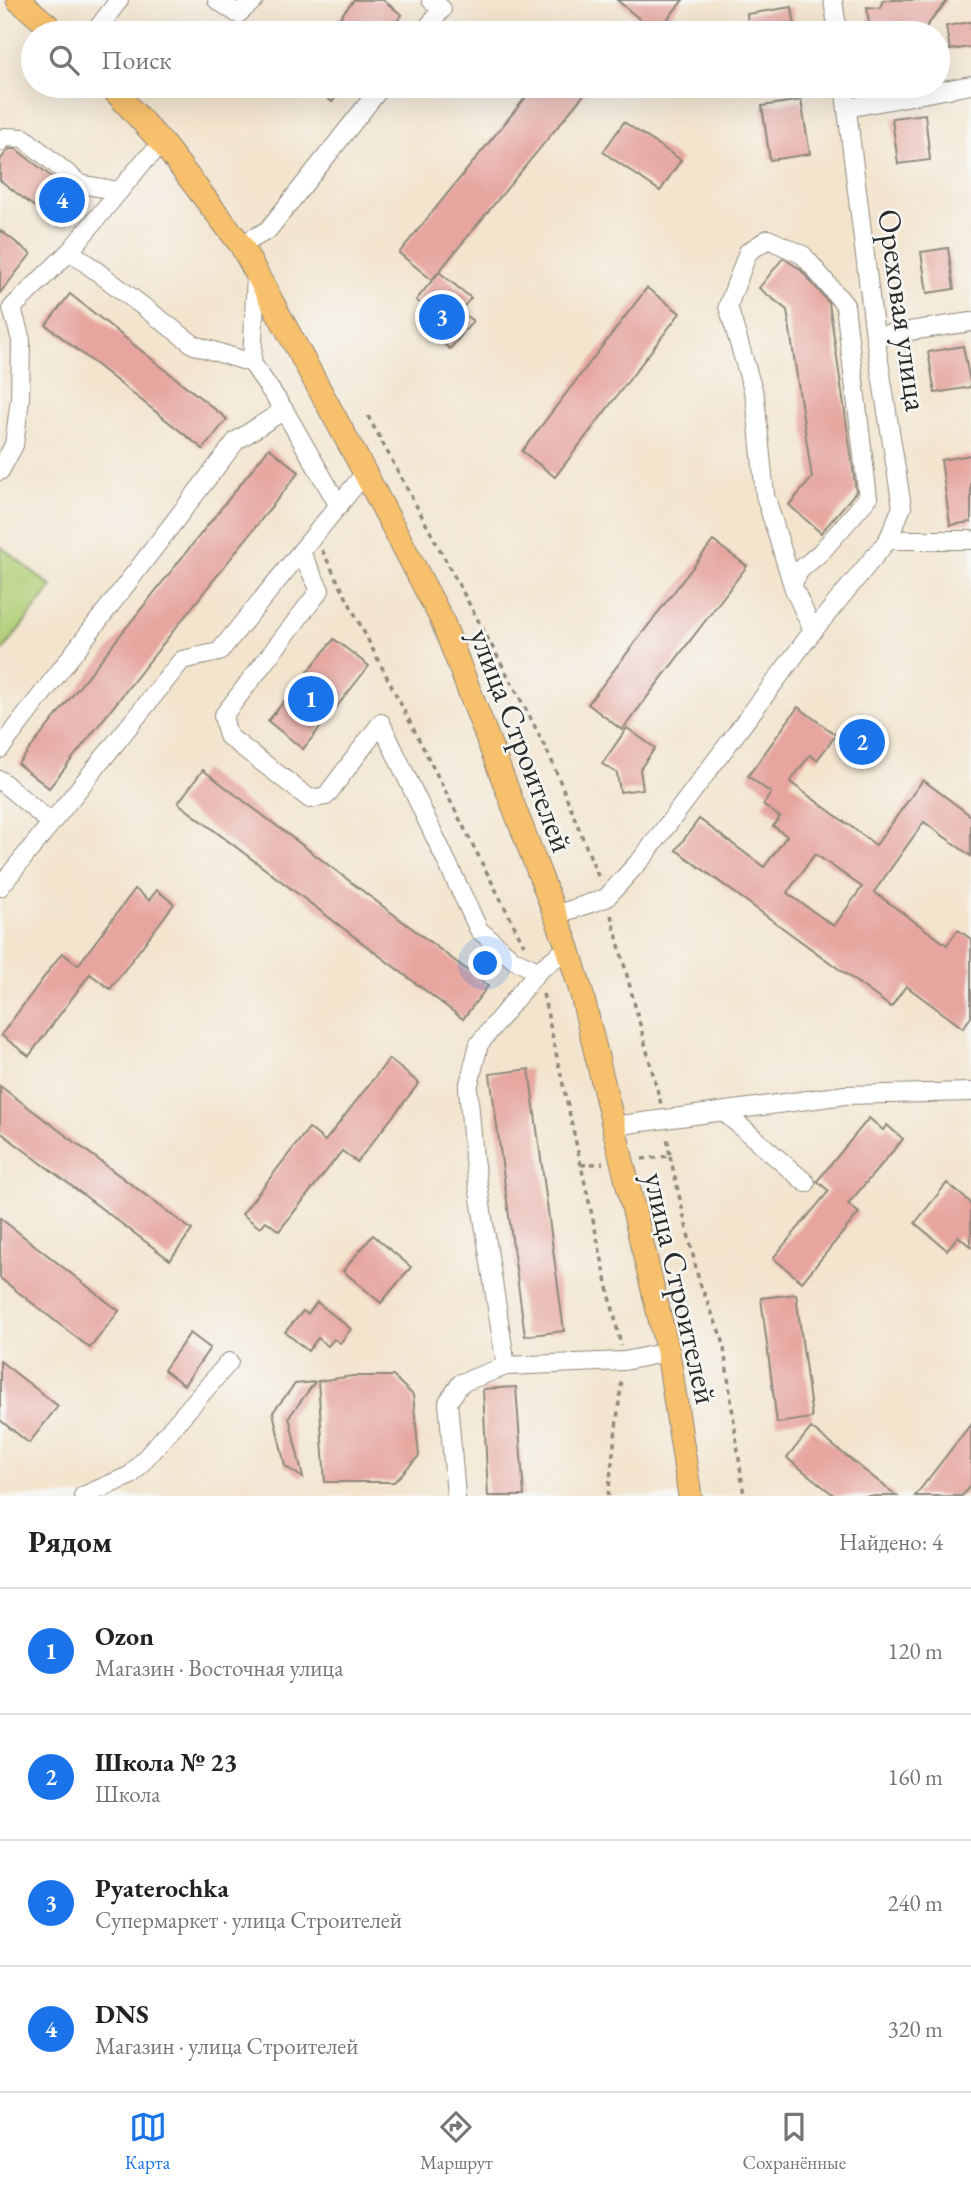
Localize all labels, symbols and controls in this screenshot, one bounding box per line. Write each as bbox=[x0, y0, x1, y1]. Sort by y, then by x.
search box bbox=[21, 21, 950, 98]
icon: search bbox=[45, 41, 83, 79]
text: Поиск bbox=[101, 43, 172, 77]
pin: 4 bbox=[39, 174, 85, 226]
street label: Ореховая улица bbox=[868, 206, 938, 414]
pin: 3 bbox=[419, 291, 465, 343]
street label: улица Строителей bbox=[460, 622, 584, 858]
pin: 1 bbox=[288, 673, 334, 725]
pin: 2 bbox=[839, 716, 885, 768]
your location bbox=[468, 946, 502, 980]
street label: улица Строителей bbox=[634, 1168, 728, 1408]
text: Рядом bbox=[28, 1522, 112, 1561]
text: Найдено: 4 bbox=[839, 1527, 943, 1557]
text: Ozon bbox=[95, 1619, 154, 1653]
text: 1 bbox=[45, 1636, 57, 1666]
text: 120 m bbox=[887, 1636, 943, 1666]
text: Магазин · Восточная улица bbox=[95, 1653, 343, 1683]
text: Школа № 23 bbox=[95, 1745, 238, 1779]
text: 2 bbox=[45, 1762, 57, 1792]
text: 160 m bbox=[887, 1762, 943, 1792]
text: Школа bbox=[95, 1779, 160, 1809]
text: Pyaterochka bbox=[95, 1871, 229, 1905]
text: 3 bbox=[45, 1888, 57, 1918]
text: 240 m bbox=[887, 1888, 943, 1918]
text: Супермаркет · улица Строителей bbox=[95, 1905, 402, 1935]
text: DNS bbox=[95, 1997, 149, 2031]
text: 4 bbox=[45, 2014, 57, 2044]
text: 320 m bbox=[887, 2014, 943, 2044]
text: Магазин · улица Строителей bbox=[95, 2031, 358, 2061]
tab: Карта bbox=[125, 2108, 170, 2175]
tab: Маршрут bbox=[420, 2108, 493, 2175]
tab: Сохранённые bbox=[743, 2108, 846, 2175]

